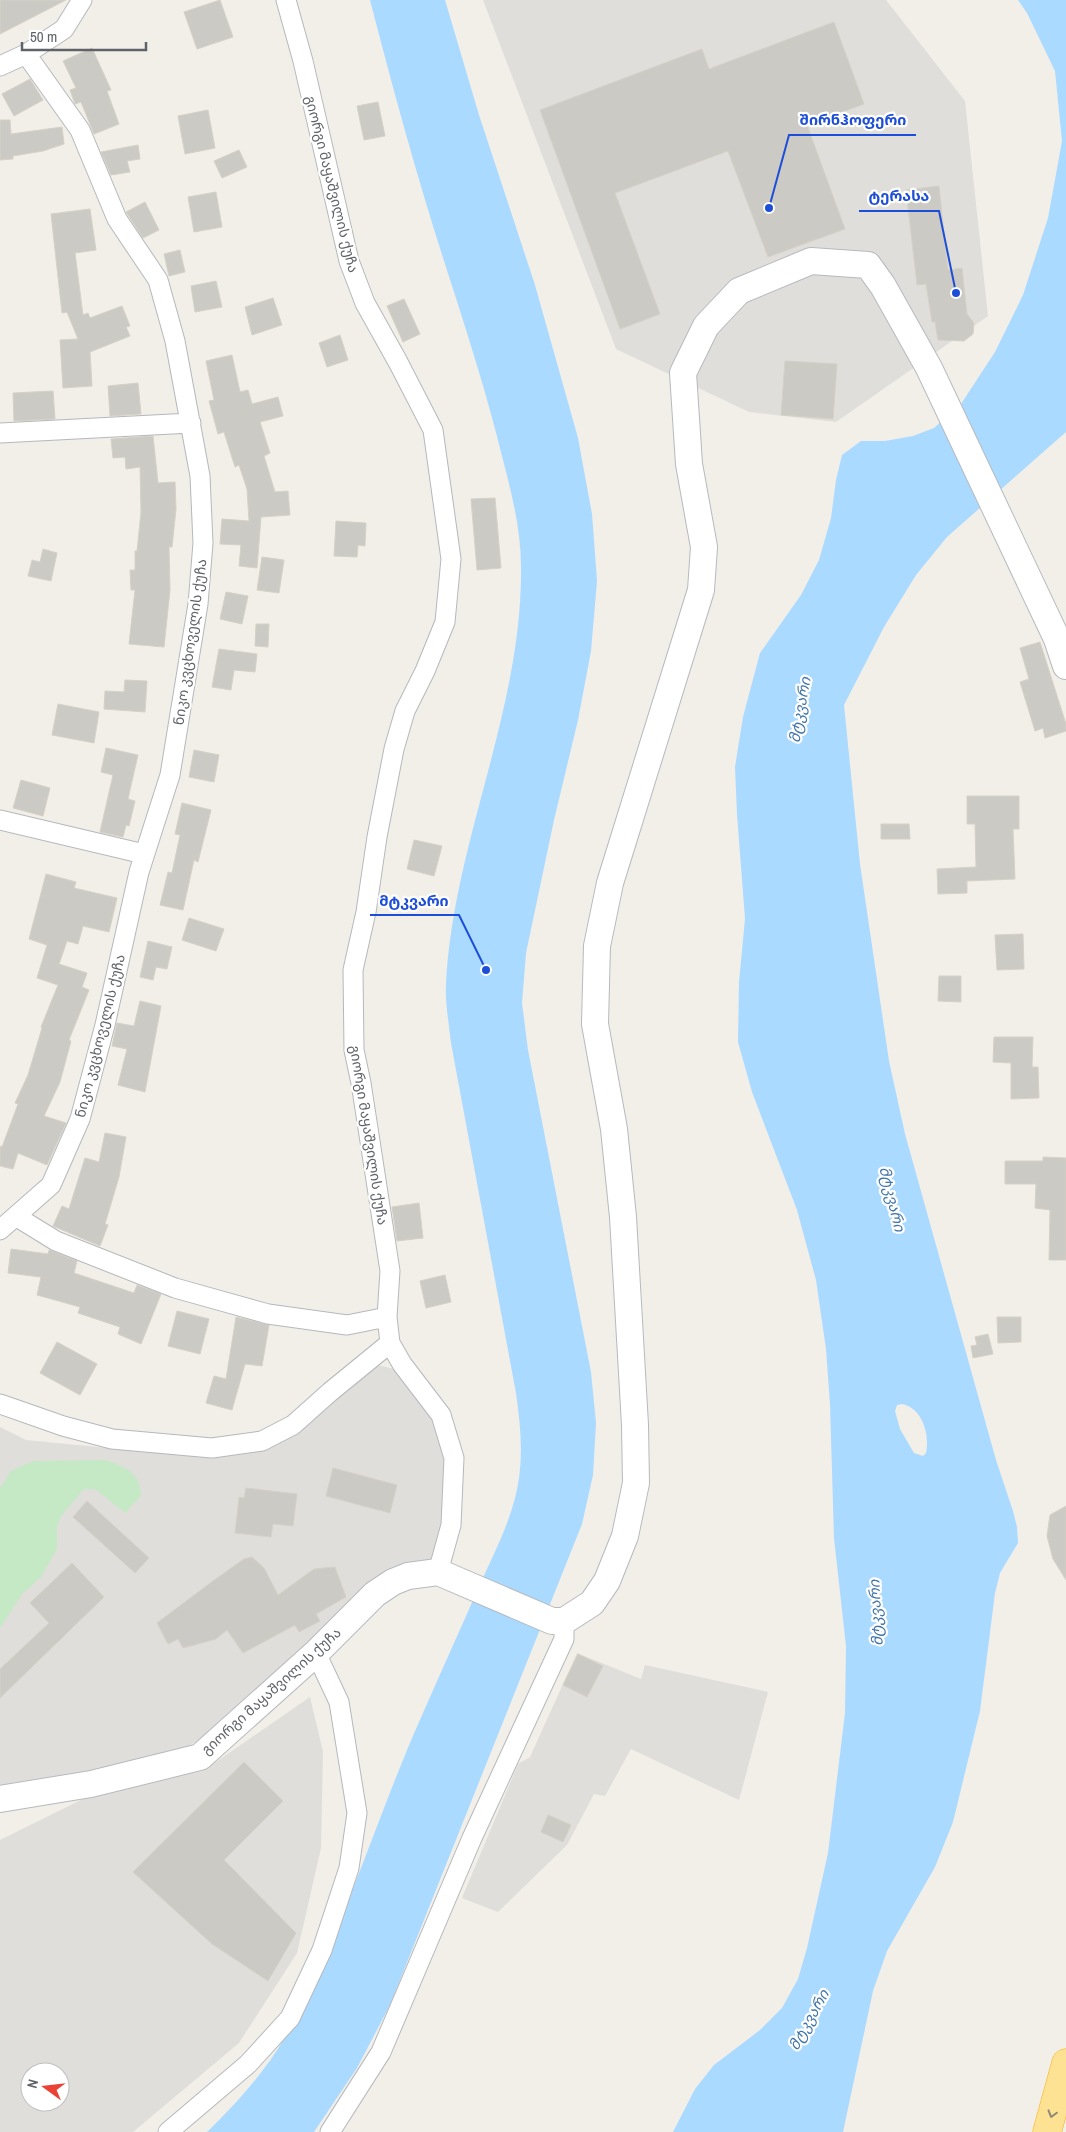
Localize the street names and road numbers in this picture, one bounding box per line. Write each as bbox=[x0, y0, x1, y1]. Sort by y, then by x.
street label: გიორგი მაყაშვილის ქუჩა bbox=[301, 94, 363, 274]
street label: ნიკო კვცხოველის ქუჩა bbox=[169, 558, 211, 726]
street label: ნიკო კვცხოველის ქუჩა bbox=[71, 952, 129, 1120]
street label: გიორგი მაყაშვილის ქუჩა bbox=[346, 1044, 392, 1226]
street label: გიორგი მაყაშვილის ქუჩა bbox=[197, 1623, 345, 1759]

